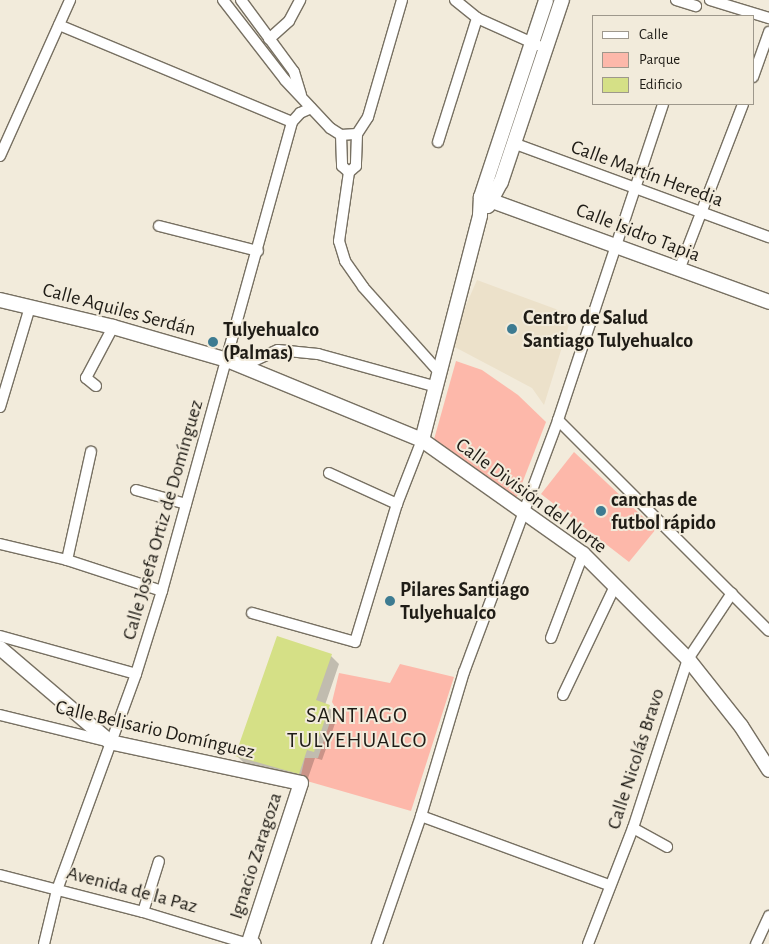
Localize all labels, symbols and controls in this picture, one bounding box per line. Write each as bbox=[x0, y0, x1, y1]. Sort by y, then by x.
legend bbox=[592, 15, 754, 105]
text: Calle bbox=[639, 27, 668, 42]
text: Parque bbox=[639, 52, 680, 67]
text: Edificio bbox=[639, 77, 682, 92]
street label: Calle Martín Heredia bbox=[567, 135, 727, 213]
street label: Calle Isidro Tapia bbox=[572, 198, 704, 268]
street label: Calle Aquiles Serdán bbox=[40, 278, 198, 342]
place label: Centro de Salud Santiago Tulyehualco bbox=[523, 306, 693, 353]
place label: Tulyehualco (Palmas) bbox=[223, 319, 319, 366]
marker: Centro de Salud Santiago Tulyehualco bbox=[505, 322, 519, 336]
marker: Tulyehualco (Palmas) bbox=[207, 336, 219, 348]
street label: Calle Josefa Ortiz de Domínguez bbox=[117, 397, 209, 643]
street label: Calle División del Norte bbox=[451, 433, 611, 559]
place label: canchas de futbol rápido bbox=[611, 488, 716, 535]
marker: canchas de futbol rápido bbox=[595, 505, 607, 517]
place label: Pilares Santiago Tulyehualco bbox=[400, 578, 529, 625]
marker: Pilares Santiago Tulyehualco bbox=[384, 595, 396, 607]
street label: Calle Nicolás Bravo bbox=[602, 686, 670, 832]
street label: Calle Belisario Domínguez bbox=[53, 695, 257, 765]
district label: SANTIAGO TULYEHUALCO bbox=[285, 702, 429, 754]
street label: Ignacio Zaragoza bbox=[224, 790, 288, 922]
street label: Avenida de la Paz bbox=[64, 861, 200, 919]

